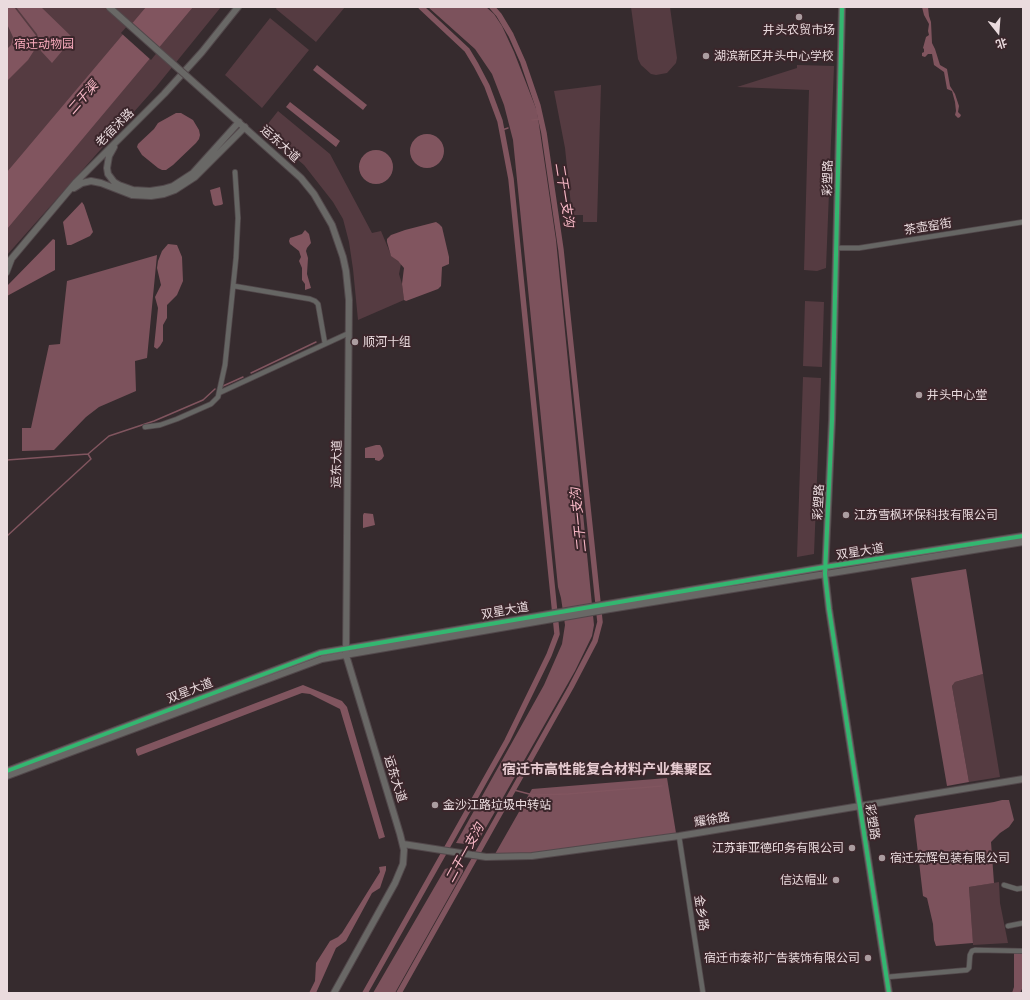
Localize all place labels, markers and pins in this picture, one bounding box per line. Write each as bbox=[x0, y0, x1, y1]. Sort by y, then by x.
marker: 井头农贸市场 bbox=[794, 12, 804, 22]
place label: 井头农贸市场 bbox=[763, 23, 835, 37]
place label: 湖滨新区井头中心学校 bbox=[714, 49, 834, 63]
marker: 湖滨新区井头中心学校 bbox=[701, 51, 711, 61]
place label: 顺河十组 bbox=[363, 335, 411, 349]
marker: 顺河十组 bbox=[350, 337, 360, 347]
place label: 井头中心堂 bbox=[927, 388, 987, 402]
marker: 井头中心堂 bbox=[914, 390, 924, 400]
place label: 江苏雪枫环保科技有限公司 bbox=[854, 508, 998, 522]
marker: 江苏雪枫环保科技有限公司 bbox=[841, 510, 851, 520]
place label: 金沙江路垃圾中转站 bbox=[443, 798, 551, 812]
marker: 金沙江路垃圾中转站 bbox=[430, 800, 440, 810]
place label: 江苏菲亚德印务有限公司 bbox=[712, 841, 844, 855]
marker: 江苏菲亚德印务有限公司 bbox=[847, 843, 857, 853]
place label: 宿迁宏辉包装有限公司 bbox=[890, 851, 1010, 865]
marker: 宿迁宏辉包装有限公司 bbox=[877, 853, 887, 863]
place label: 信达帽业 bbox=[780, 873, 828, 887]
marker: 信达帽业 bbox=[831, 875, 841, 885]
place label: 宿迁市泰祁广告装饰有限公司 bbox=[704, 951, 860, 965]
marker: 宿迁市泰祁广告装饰有限公司 bbox=[863, 953, 873, 963]

